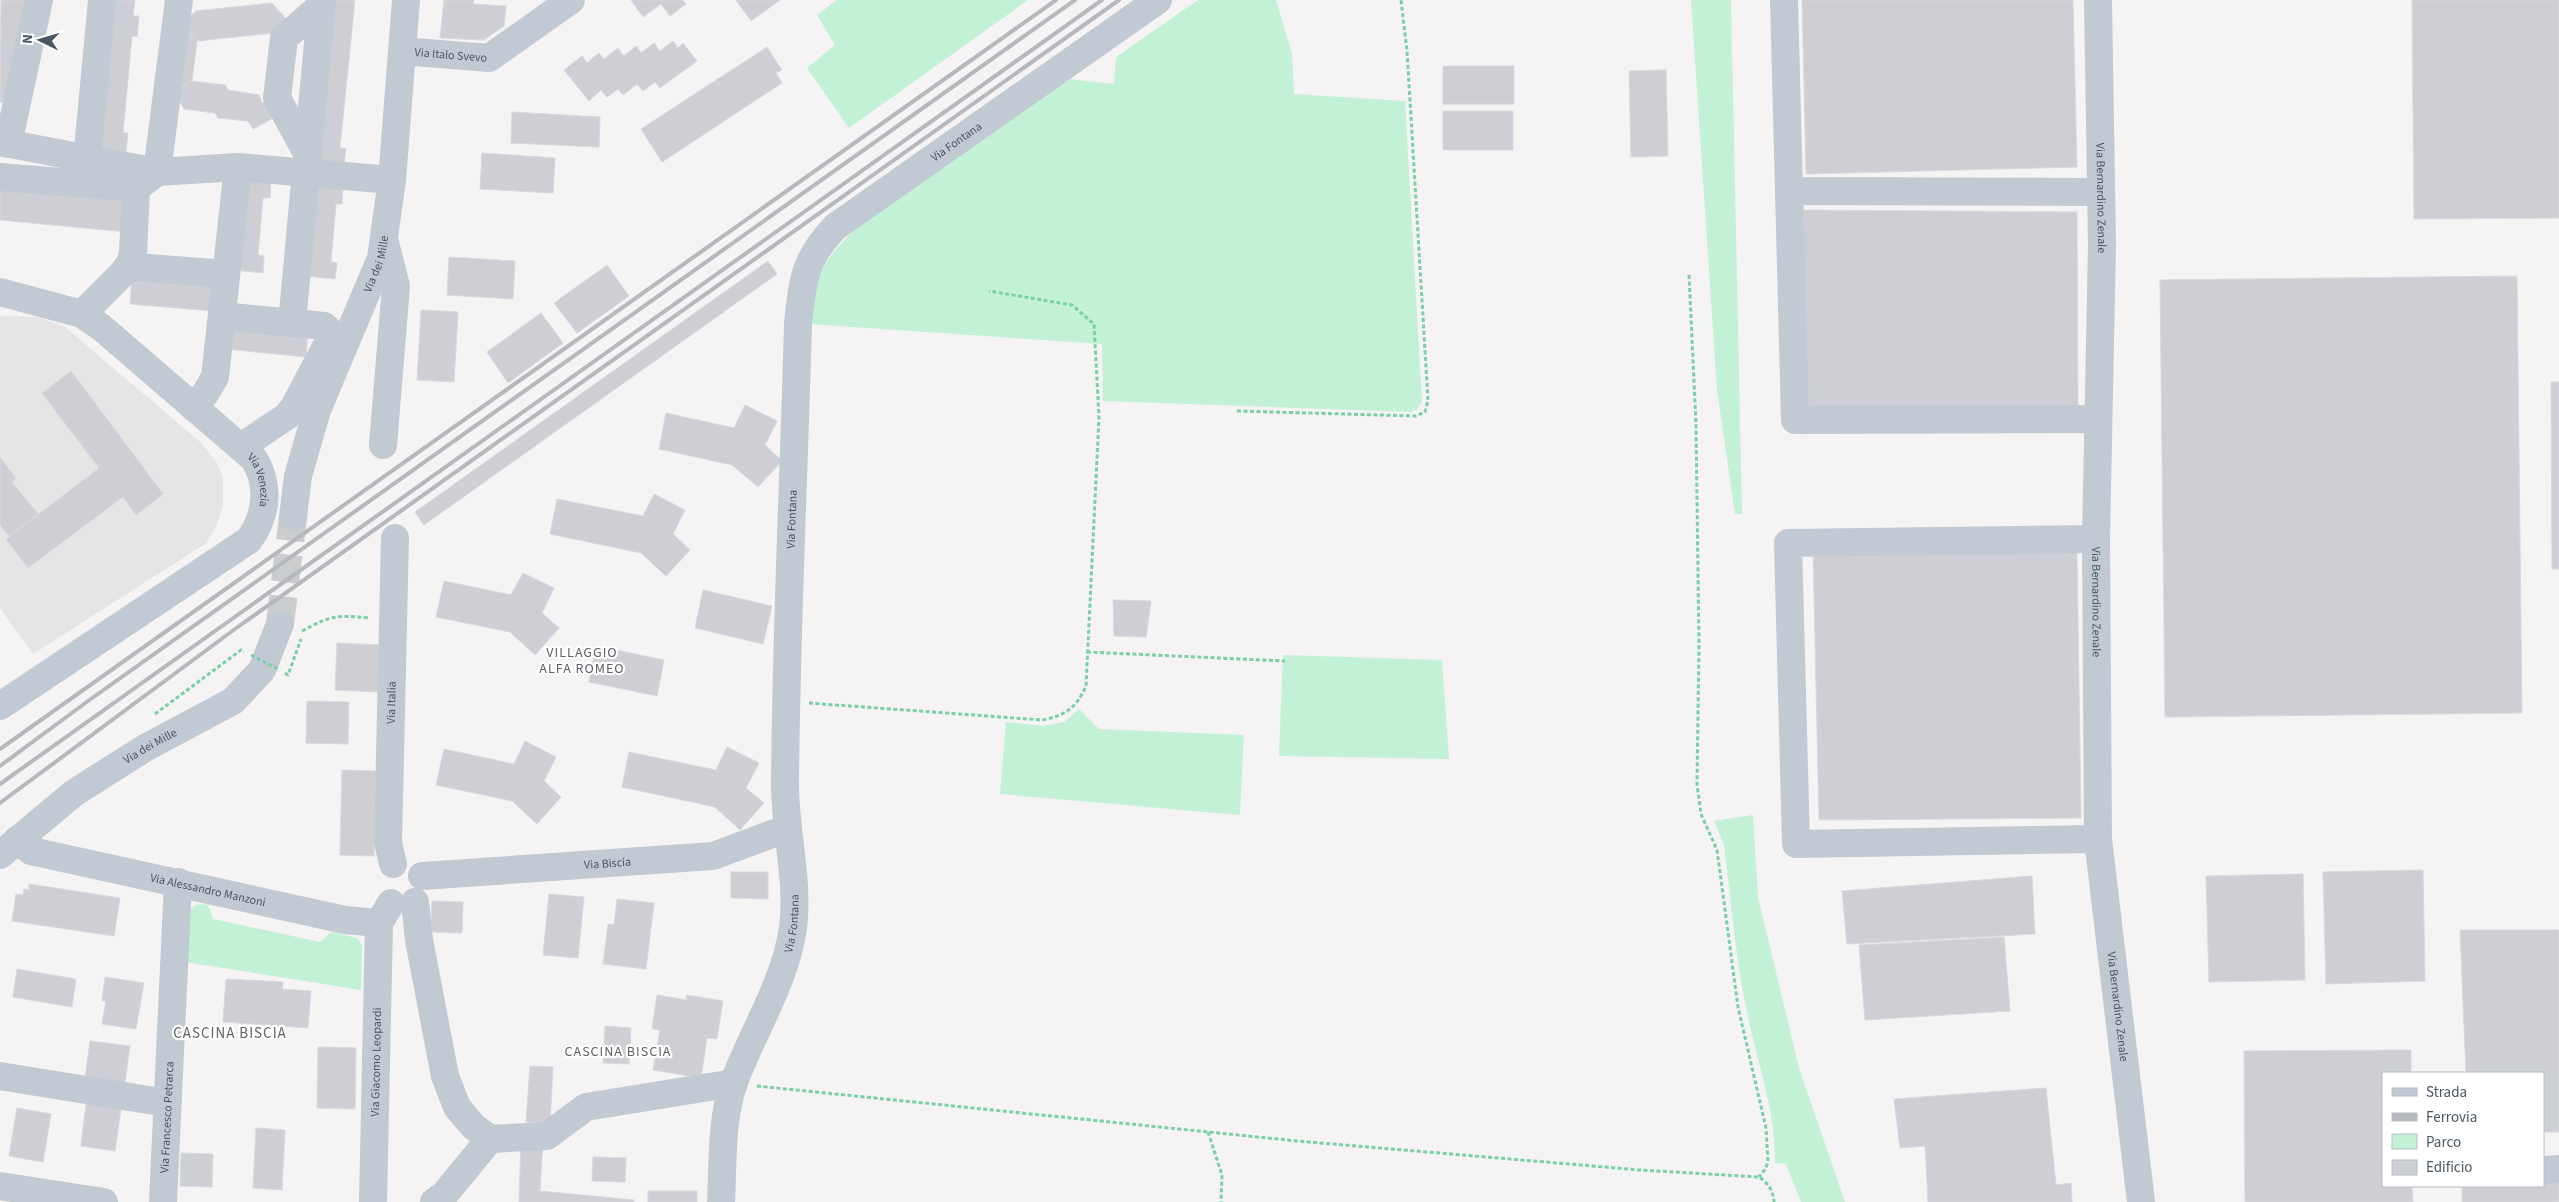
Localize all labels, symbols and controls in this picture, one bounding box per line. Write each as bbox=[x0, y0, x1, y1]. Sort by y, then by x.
north arrow bbox=[15, 15, 65, 65]
text: N bbox=[18, 33, 38, 44]
street label: Via Italo Svevo bbox=[414, 44, 488, 67]
street label: Via Fontana bbox=[927, 118, 986, 166]
street label: Via Bernardino Zenale bbox=[2091, 143, 2110, 253]
street label: Via dei Mille bbox=[359, 234, 393, 295]
street label: Via Venezia bbox=[244, 449, 272, 508]
street label: Via Fontana bbox=[783, 489, 802, 549]
street label: Via Bernardino Zenale bbox=[2087, 547, 2105, 657]
district label: VILLAGGIO ALFA ROMEO bbox=[539, 643, 625, 679]
street label: Via Italia bbox=[383, 681, 401, 724]
street label: Via dei Mille bbox=[120, 724, 180, 769]
street label: Via Biscia bbox=[583, 854, 632, 874]
street label: Via Alessandro Manzoni bbox=[148, 869, 267, 911]
street label: Via Fontana bbox=[780, 894, 804, 955]
street label: Via Bernardino Zenale bbox=[2102, 951, 2132, 1063]
street label: Via Giacomo Leopardi bbox=[367, 1007, 386, 1117]
district label: CASCINA BISCIA bbox=[173, 1023, 287, 1044]
district label: CASCINA BISCIA bbox=[565, 1042, 671, 1062]
street label: Via Francesco Petrarca bbox=[156, 1061, 179, 1173]
legend bbox=[2382, 1072, 2544, 1187]
text: Strada bbox=[2426, 1082, 2467, 1103]
text: Ferrovia bbox=[2426, 1107, 2477, 1128]
text: Parco bbox=[2426, 1132, 2461, 1153]
text: Edificio bbox=[2426, 1157, 2473, 1178]

